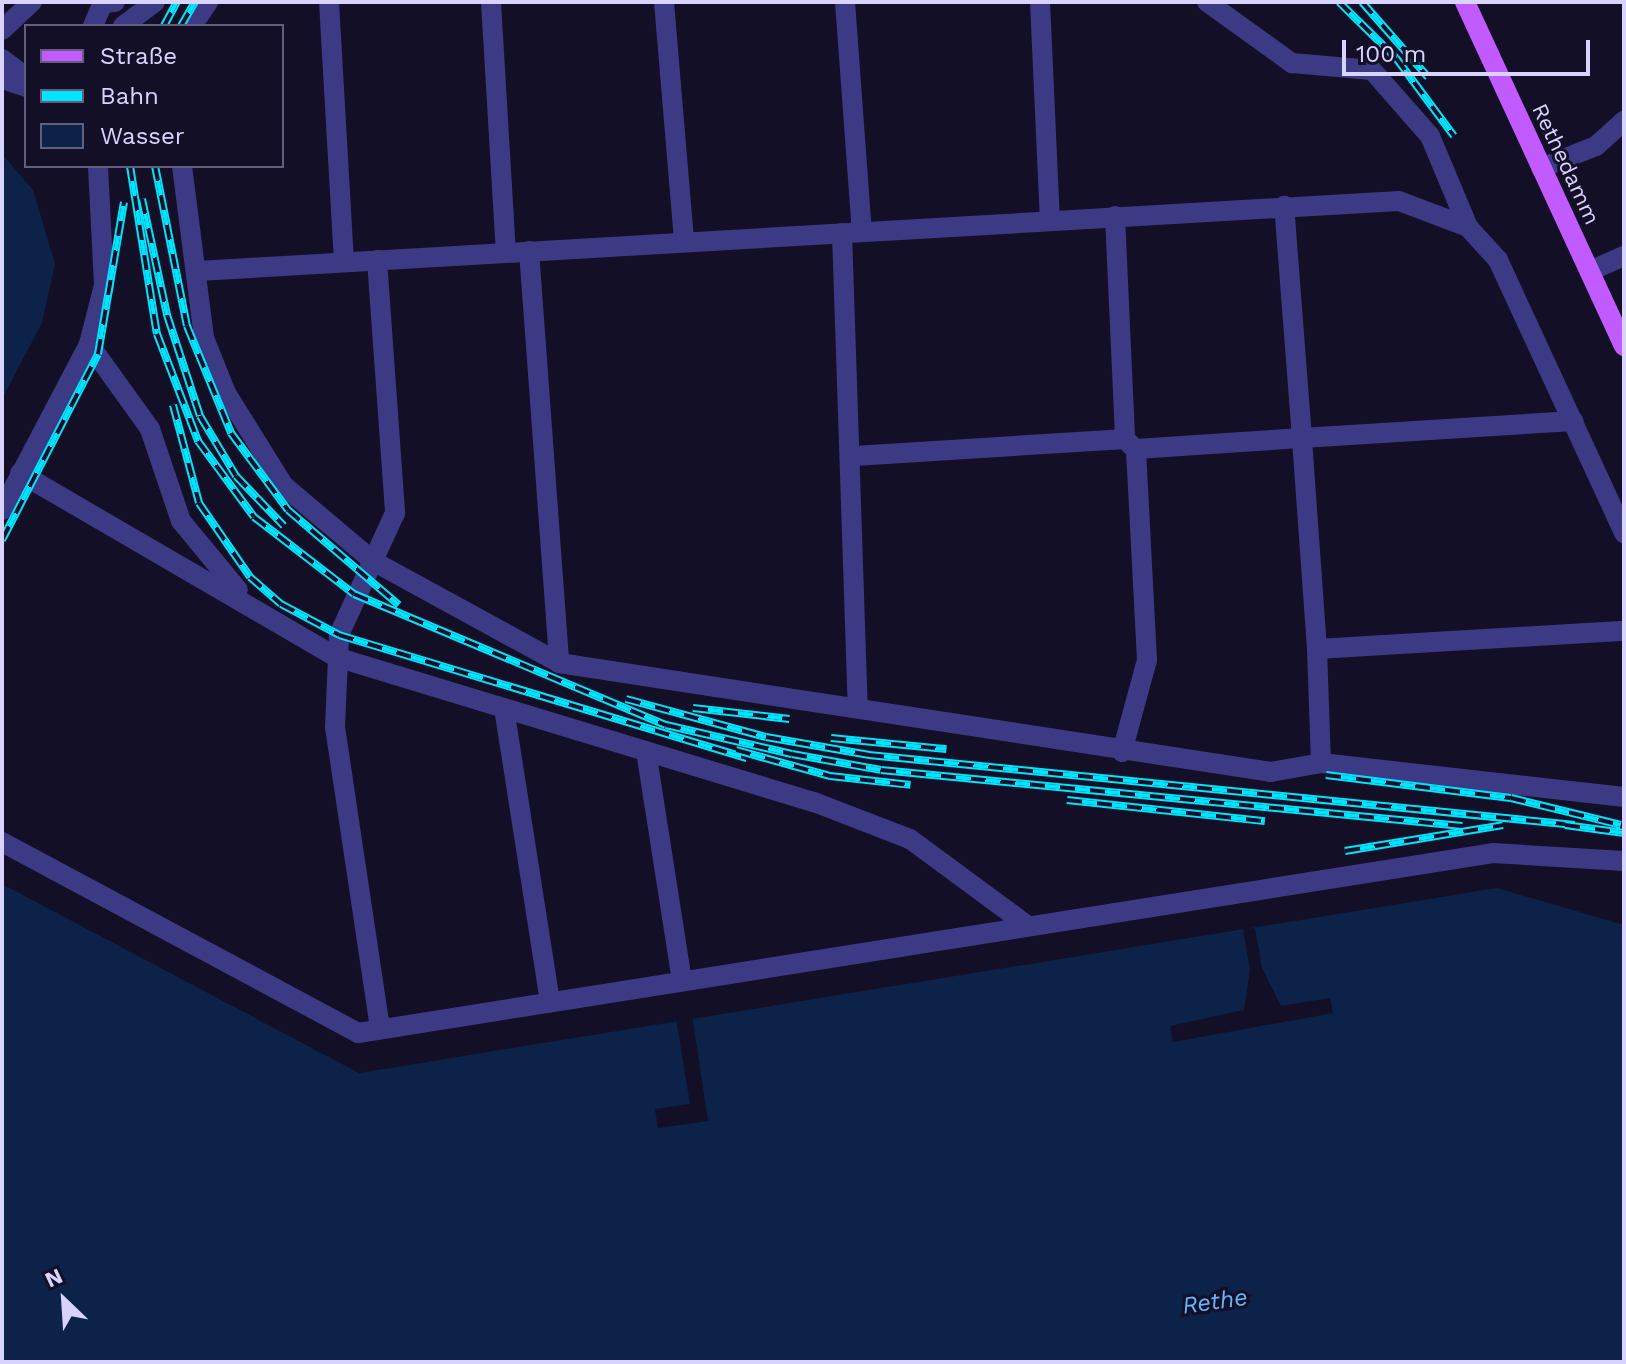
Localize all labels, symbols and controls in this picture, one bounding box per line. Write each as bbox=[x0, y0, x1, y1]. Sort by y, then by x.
legend bbox=[24, 24, 284, 168]
scale bar bbox=[1346, 24, 1594, 74]
text: 100 m bbox=[1356, 40, 1426, 68]
text: Straße bbox=[100, 42, 177, 70]
text: Bahn bbox=[100, 82, 159, 110]
street label: Rethedamm bbox=[1526, 99, 1606, 229]
text: Wasser bbox=[100, 122, 185, 150]
north arrow bbox=[24, 1260, 104, 1340]
text: N bbox=[41, 1263, 66, 1293]
water label: Rethe bbox=[1180, 1283, 1250, 1321]

